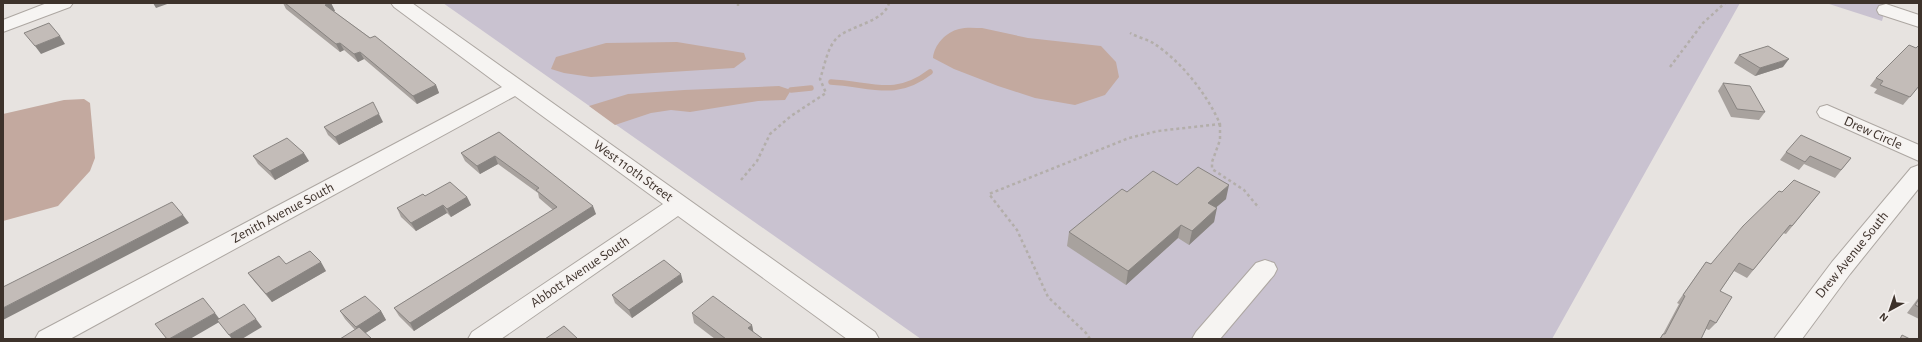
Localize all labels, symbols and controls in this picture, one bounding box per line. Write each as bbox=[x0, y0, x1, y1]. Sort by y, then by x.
street label: Drew Circle bbox=[1842, 114, 1904, 152]
street label: West 110th Street bbox=[591, 138, 676, 205]
street label: Zenith Avenue South bbox=[230, 180, 336, 246]
street label: Drew Avenue South bbox=[1813, 209, 1891, 301]
street label: Abbott Avenue South bbox=[528, 234, 632, 310]
north arrow bbox=[1870, 290, 1910, 330]
text: N bbox=[1877, 311, 1890, 324]

